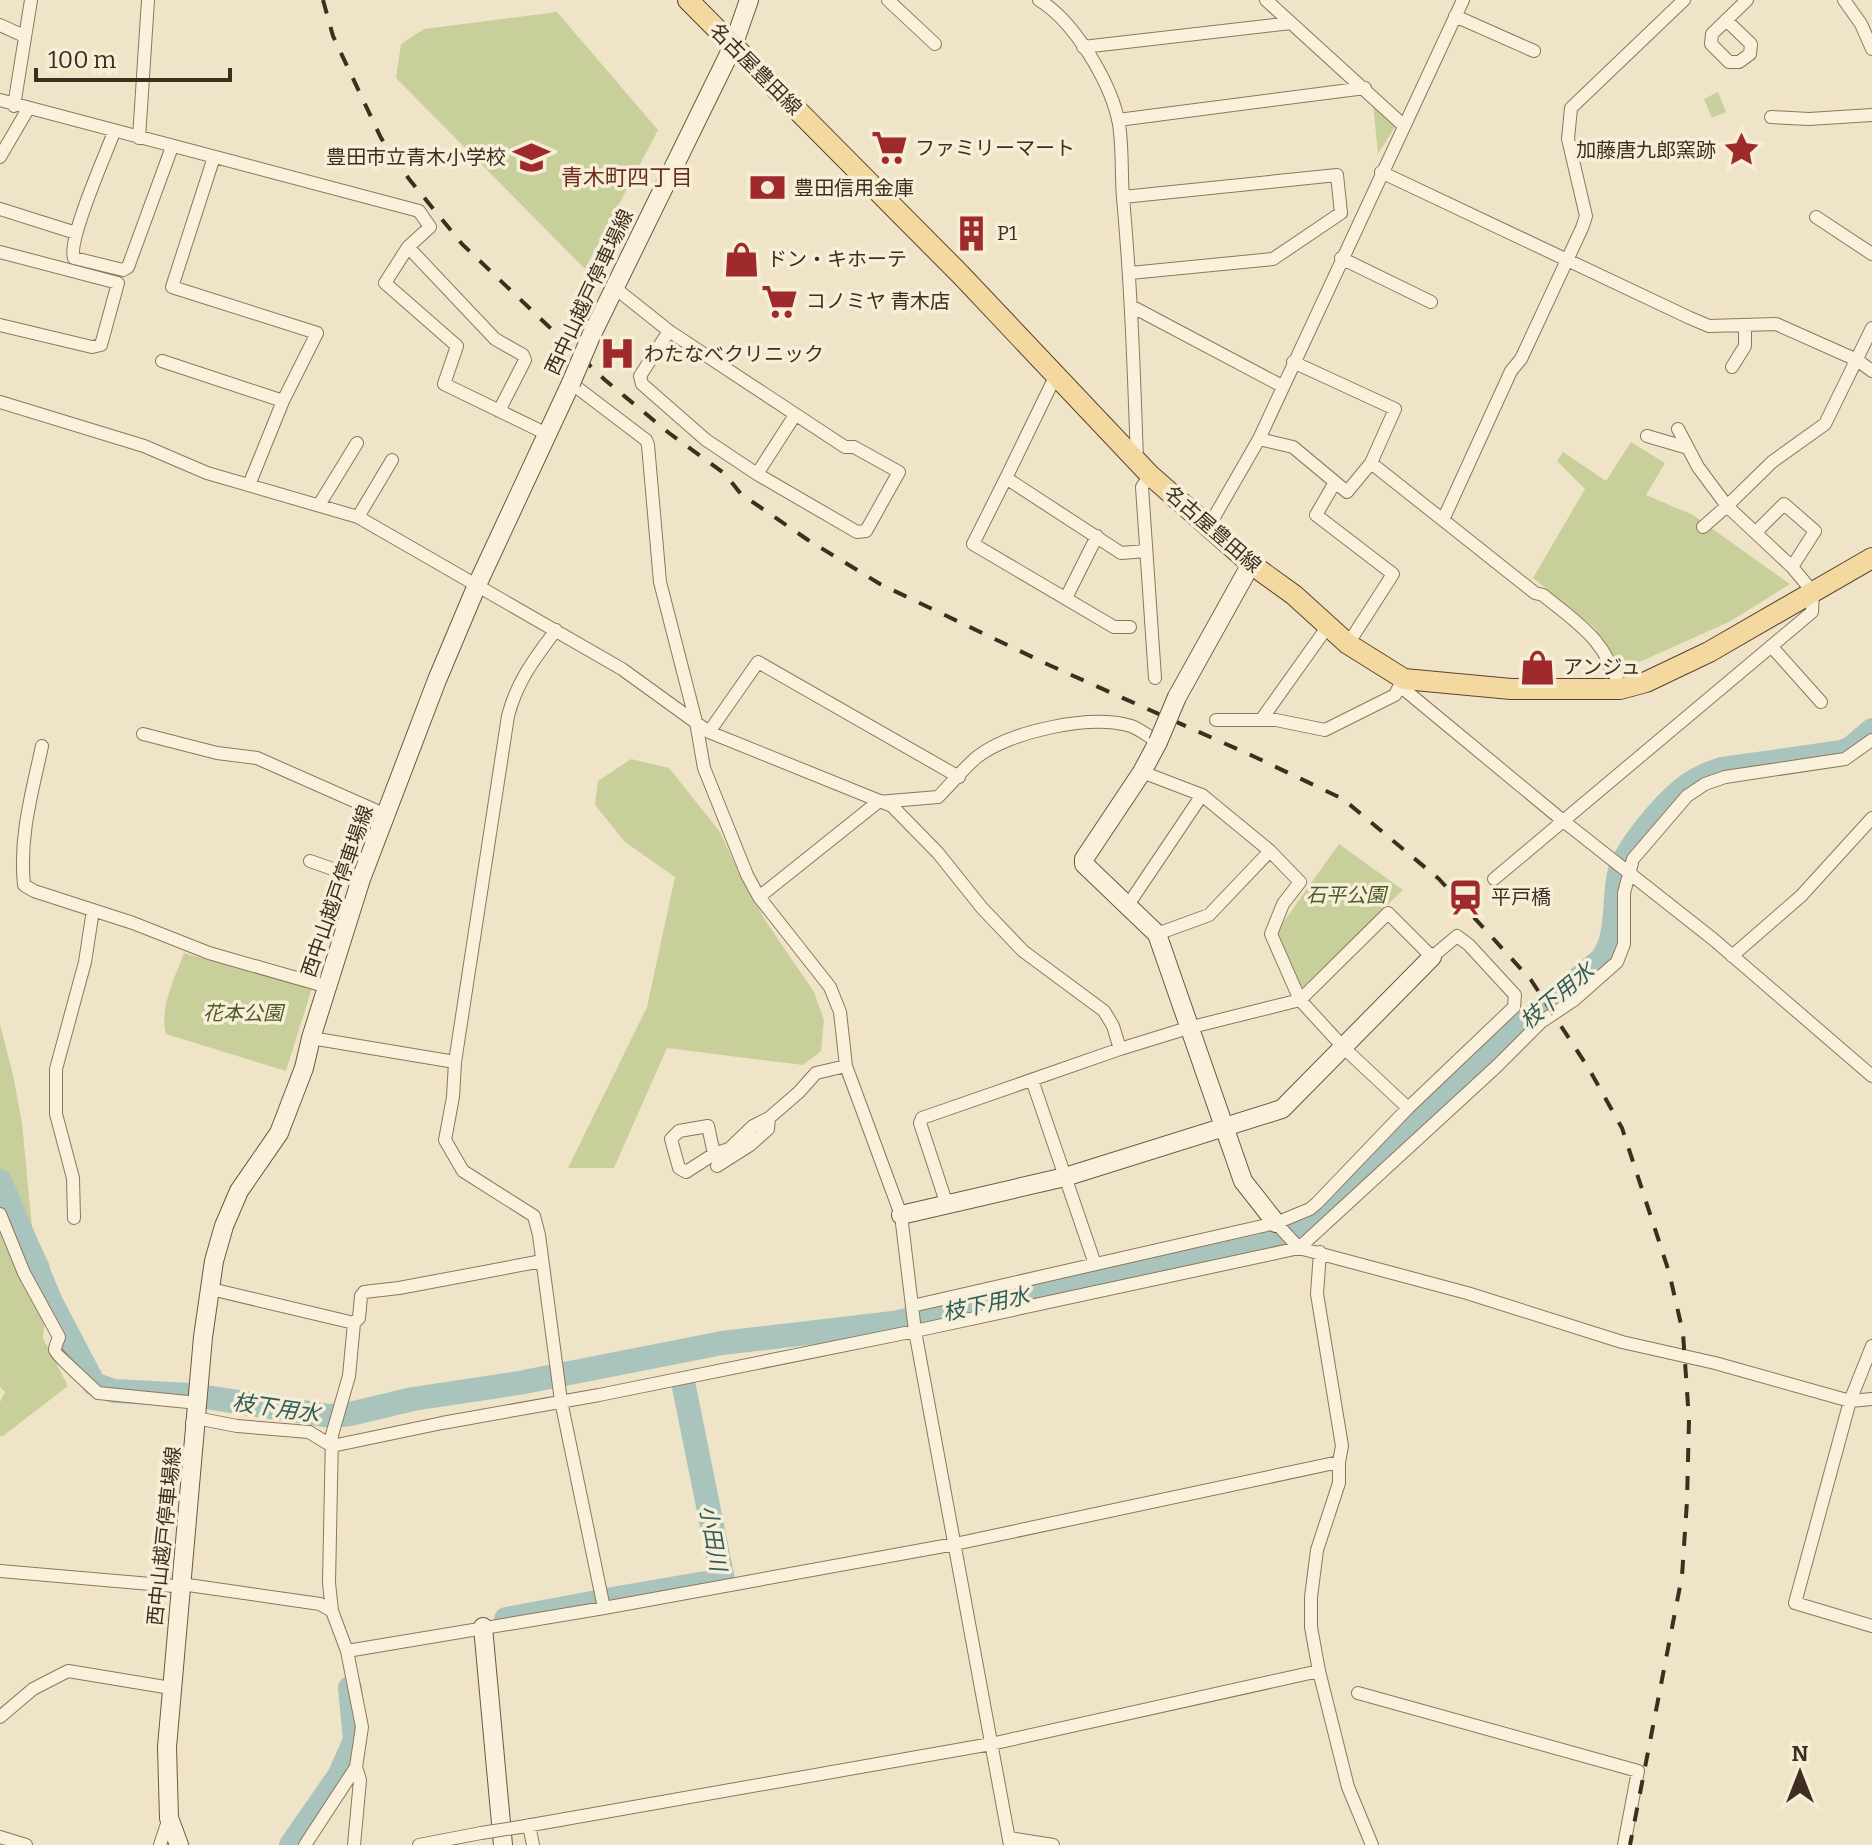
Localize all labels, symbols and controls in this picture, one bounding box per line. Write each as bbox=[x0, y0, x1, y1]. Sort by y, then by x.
street label: 名古屋豊田線 bbox=[705, 18, 807, 120]
scale bar bbox=[36, 32, 230, 82]
text: 100 m bbox=[48, 46, 116, 74]
supermarket icon: ファミリーマート bbox=[870, 129, 908, 167]
place icon: 加藤唐九郎窯跡 bbox=[1723, 131, 1761, 169]
place label: ファミリーマート bbox=[915, 136, 1075, 160]
school or university icon: 豊田市立青木小学校 bbox=[513, 138, 551, 176]
place label: 加藤唐九郎窯跡 bbox=[1576, 138, 1716, 162]
place label: 豊田市立青木小学校 bbox=[326, 145, 506, 169]
district label: 青木町四丁目 bbox=[561, 164, 693, 191]
bank icon: 豊田信用金庫 bbox=[749, 169, 787, 207]
place label: 豊田信用金庫 bbox=[794, 176, 914, 200]
street label: 西中山越戸停車場線 bbox=[540, 205, 638, 379]
building icon: P1 bbox=[952, 214, 990, 252]
place label: P1 bbox=[997, 221, 1017, 245]
shop icon: ドン・キホーテ bbox=[722, 240, 760, 278]
place label: ドン・キホーテ bbox=[767, 247, 907, 271]
supermarket icon: コノミヤ 青木店 bbox=[761, 282, 799, 320]
place label: コノミヤ 青木店 bbox=[806, 289, 950, 313]
hospital icon: わたなべクリニック bbox=[599, 335, 637, 373]
place label: わたなべクリニック bbox=[644, 342, 824, 366]
street label: 名古屋豊田線 bbox=[1160, 481, 1266, 577]
shop icon: アンジュ bbox=[1518, 648, 1556, 686]
place label: アンジュ bbox=[1563, 655, 1641, 679]
street label: 西中山越戸停車場線 bbox=[296, 802, 378, 980]
station icon: 平戸橋 bbox=[1446, 878, 1484, 916]
park label: 石平公園 bbox=[1306, 883, 1389, 907]
place label: 平戸橋 bbox=[1491, 885, 1551, 909]
water label: 枝下用水 bbox=[1515, 956, 1601, 1035]
park label: 花本公園 bbox=[203, 1001, 286, 1025]
water label: 枝下用水 bbox=[940, 1281, 1034, 1326]
water label: 枝下用水 bbox=[231, 1389, 323, 1428]
street label: 西中山越戸停車場線 bbox=[143, 1445, 185, 1627]
water label: 小田川 bbox=[694, 1503, 732, 1575]
north arrow bbox=[1760, 1733, 1840, 1813]
text: N bbox=[1792, 1740, 1809, 1767]

